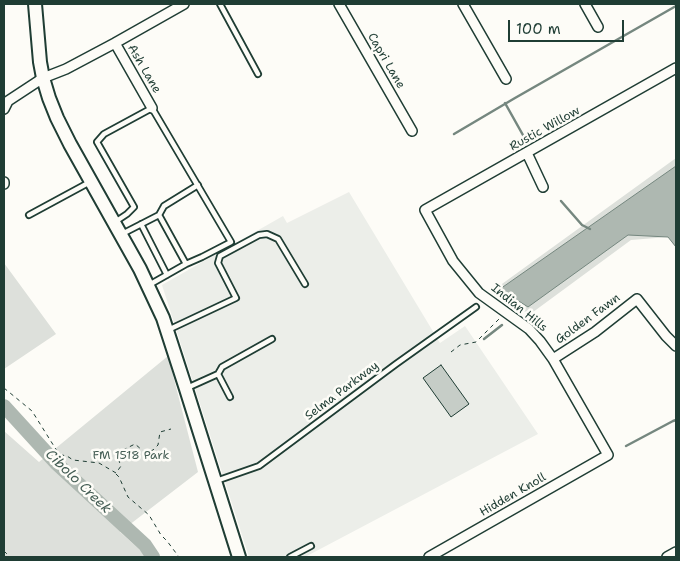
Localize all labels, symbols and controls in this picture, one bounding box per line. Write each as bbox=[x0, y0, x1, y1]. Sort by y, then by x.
scale bar bbox=[510, 10, 626, 42]
text: 100 m bbox=[516, 19, 561, 39]
street label: Capri Lane bbox=[364, 31, 408, 91]
street label: Ash Lane bbox=[124, 42, 164, 96]
street label: Rustic Willow bbox=[507, 104, 583, 154]
street label: Indian Hills bbox=[488, 281, 550, 335]
street label: Golden Fawn bbox=[553, 291, 623, 347]
street label: Selma Parkway bbox=[302, 359, 382, 423]
water label: Cibolo Creek bbox=[42, 446, 114, 518]
park label: FM 1518 Park bbox=[93, 449, 169, 463]
street label: Hidden Knoll bbox=[477, 470, 549, 520]

